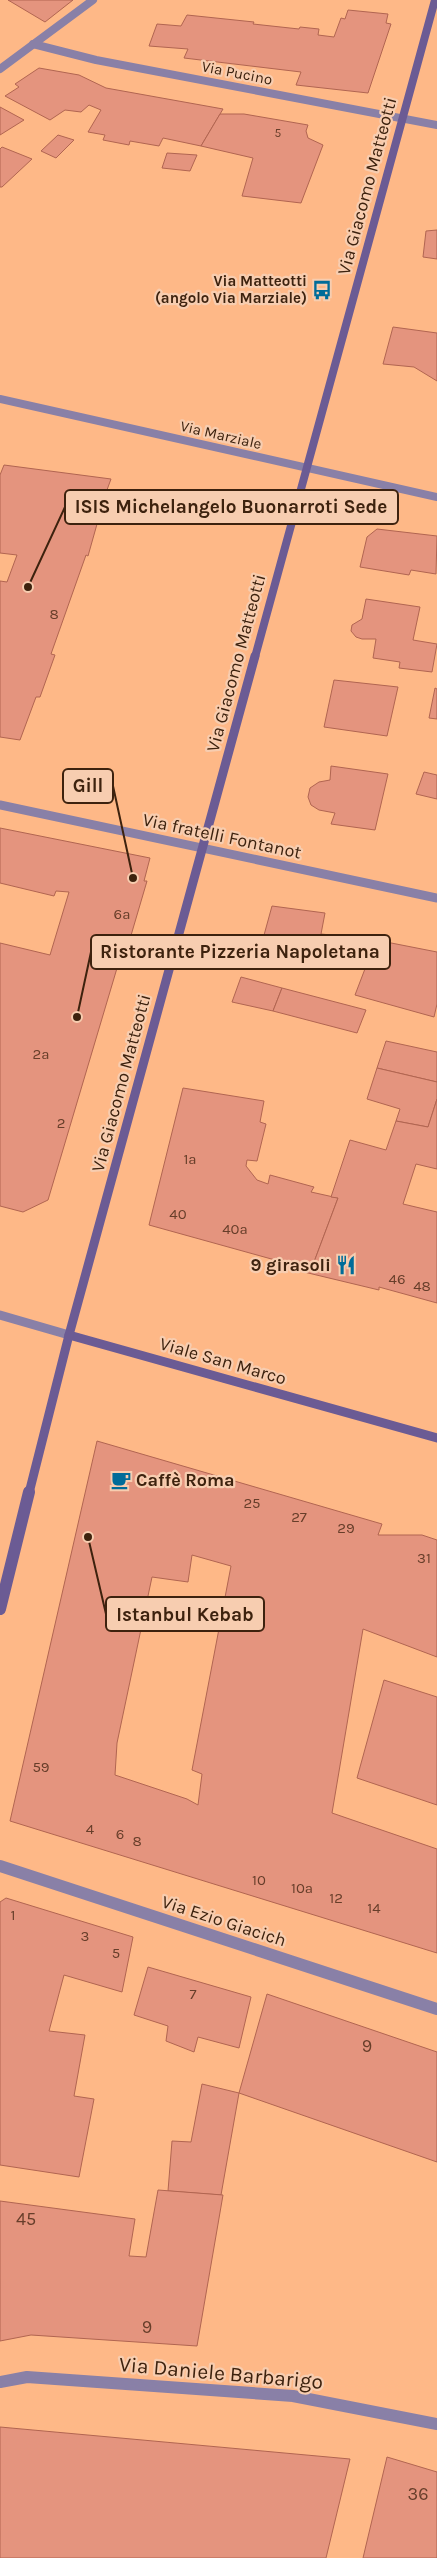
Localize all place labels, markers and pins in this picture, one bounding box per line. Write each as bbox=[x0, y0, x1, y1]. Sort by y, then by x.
place label: Via Matteotti (angolo Via Marziale) bbox=[155, 272, 307, 307]
bus stop icon: Via Matteotti (angolo Via Marziale) bbox=[311, 279, 333, 301]
callout: ISIS Michelangelo Buonarroti Sede bbox=[65, 490, 398, 524]
callout: Gill bbox=[63, 769, 113, 803]
callout: Ristorante Pizzeria Napoletana bbox=[91, 935, 390, 969]
place label: 9 girasoli bbox=[250, 1254, 331, 1276]
restaurant icon: 9 girasoli bbox=[335, 1254, 357, 1276]
cafe icon: Caffè Roma bbox=[110, 1469, 132, 1491]
place label: Caffè Roma bbox=[136, 1469, 235, 1491]
callout: Istanbul Kebab bbox=[106, 1597, 264, 1631]

